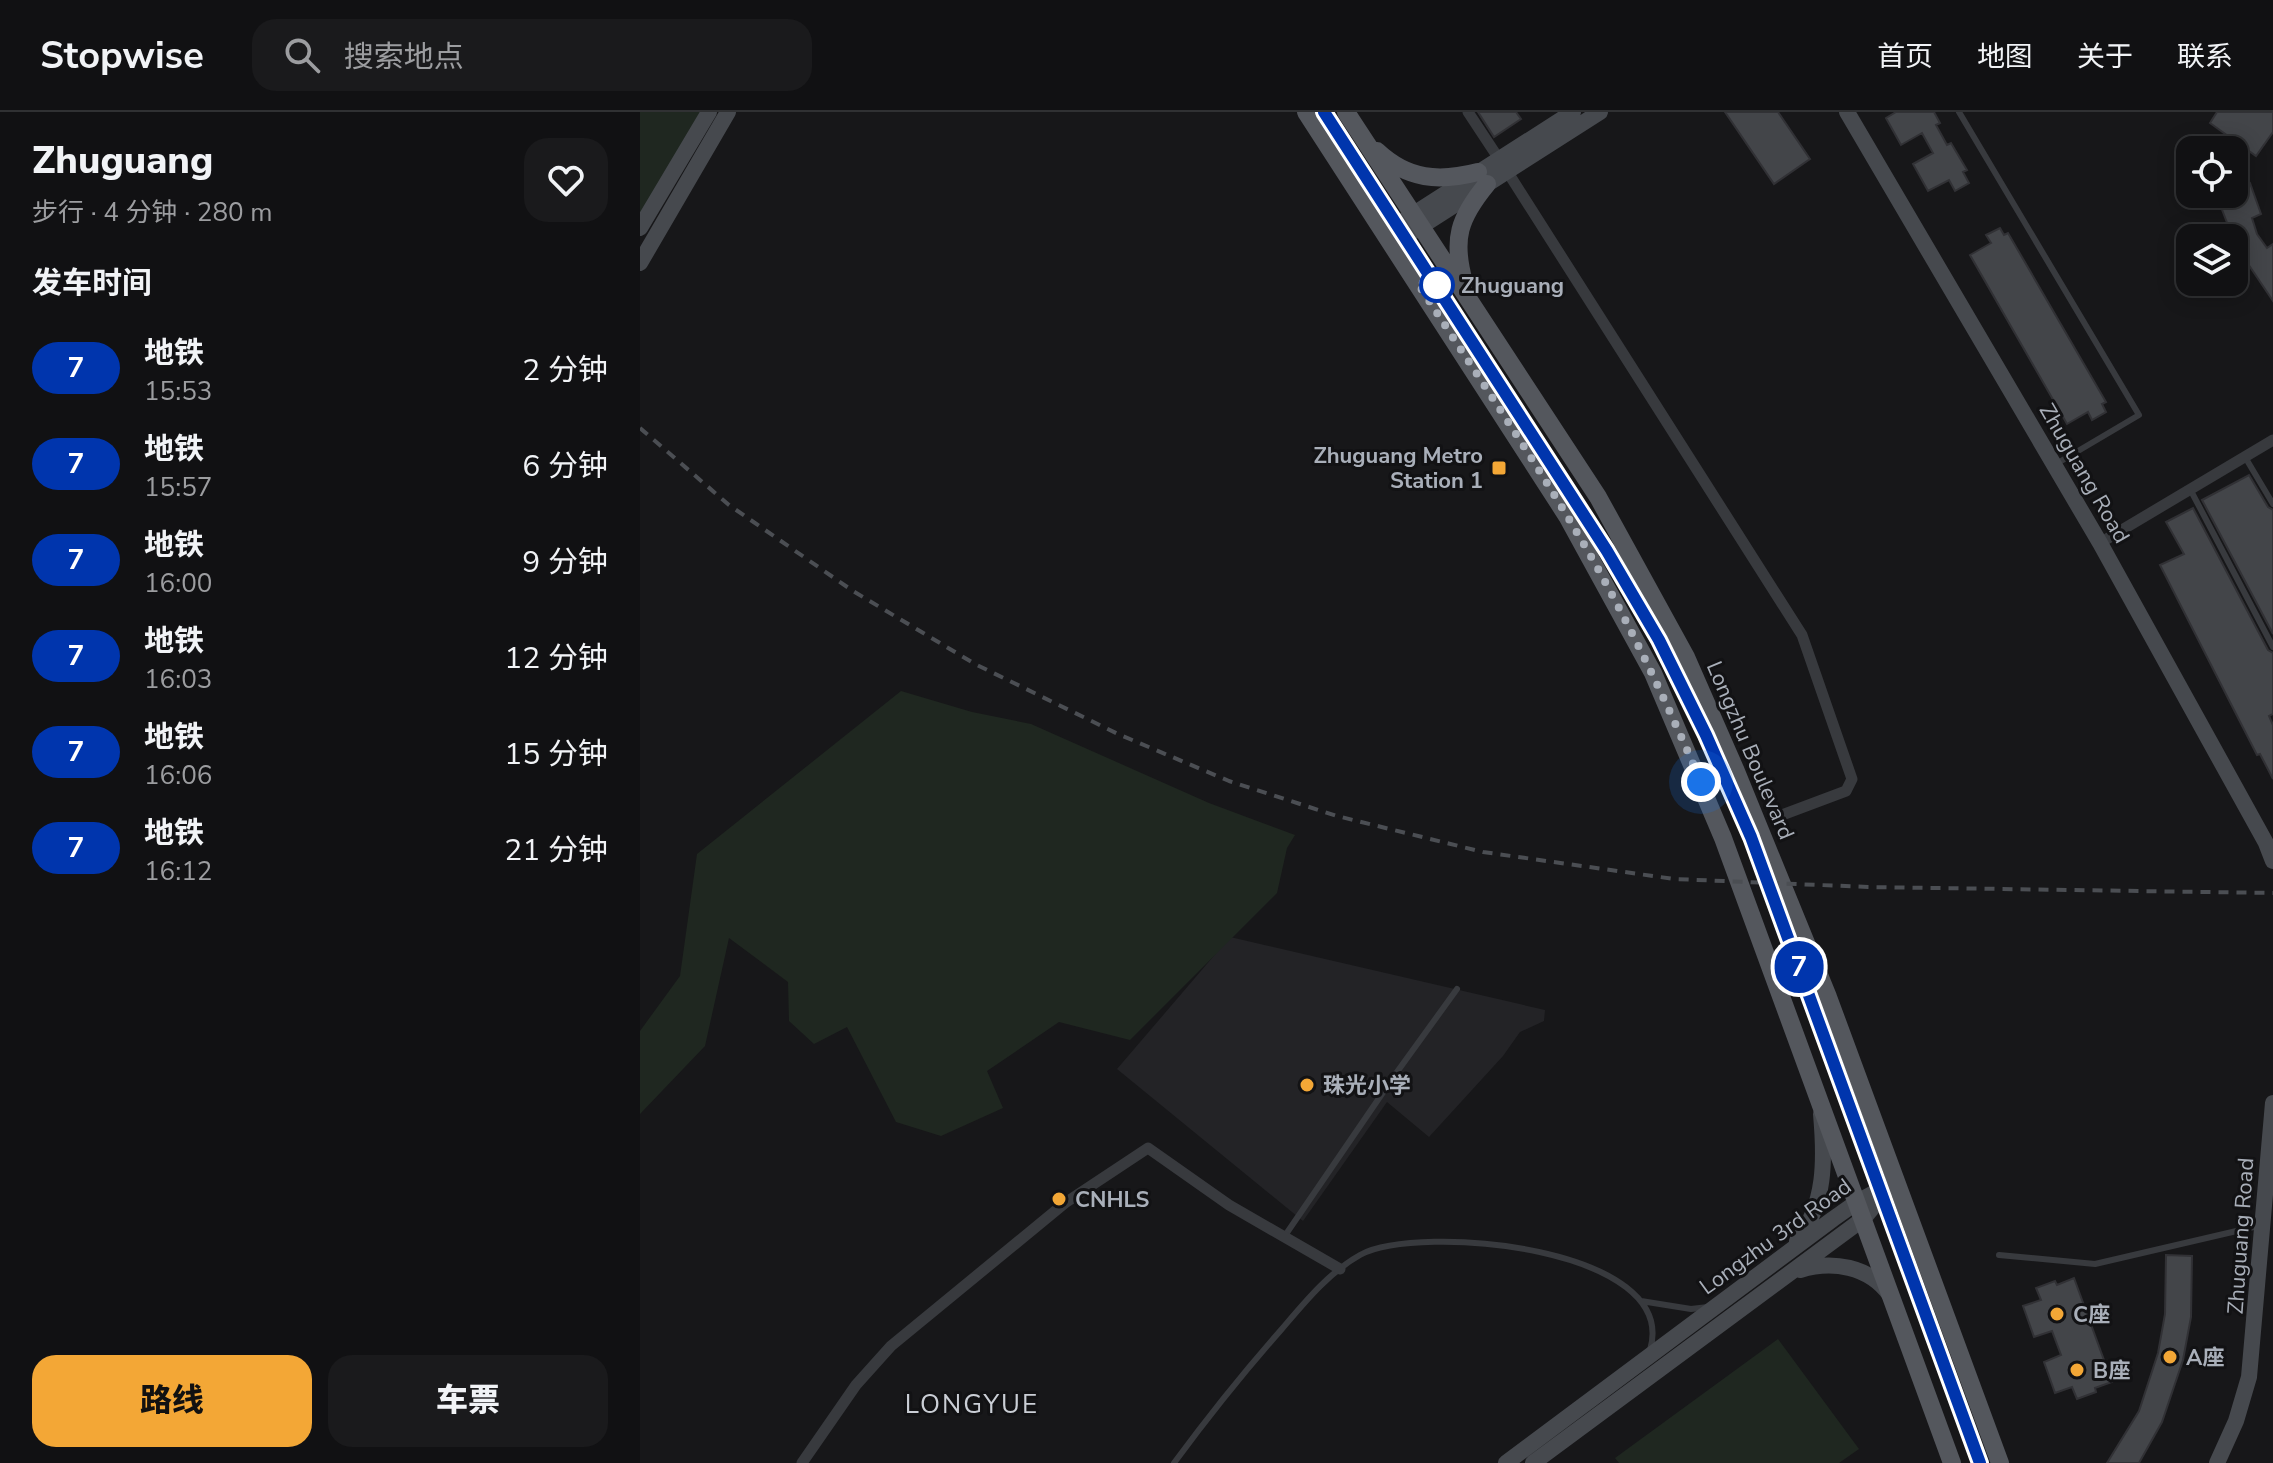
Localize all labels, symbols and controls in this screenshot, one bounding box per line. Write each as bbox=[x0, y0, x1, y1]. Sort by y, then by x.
search box bbox=[252, 19, 812, 91]
text: Stopwise bbox=[40, 30, 204, 81]
icon: search bbox=[280, 33, 324, 77]
text: 搜索地点 bbox=[344, 37, 464, 78]
text: 首页 bbox=[1877, 38, 1933, 76]
text: 地图 bbox=[1977, 38, 2033, 76]
text: 关于 bbox=[2077, 38, 2133, 76]
text: 联系 bbox=[2177, 38, 2233, 76]
text: Zhuguang bbox=[32, 135, 213, 186]
map controls bbox=[2176, 136, 2248, 296]
button: locate bbox=[2176, 136, 2248, 208]
button: heart bbox=[524, 138, 608, 222]
text: 步行 · 4 分钟 · 280 m bbox=[32, 195, 273, 230]
button: layers bbox=[2176, 224, 2248, 296]
text: 发车时间 bbox=[32, 263, 152, 304]
marker: Zhuguang bbox=[1420, 268, 1454, 302]
place label: Zhuguang bbox=[1461, 271, 1564, 301]
text: 地铁 bbox=[144, 333, 204, 374]
text: 7 bbox=[68, 349, 84, 387]
text: 2 分钟 bbox=[522, 350, 608, 391]
text: 15:53 bbox=[144, 374, 212, 409]
street label: Zhuguang Road bbox=[2032, 398, 2136, 549]
text: 地铁 bbox=[144, 429, 204, 470]
place label: Zhuguang Metro Station 1 bbox=[1313, 441, 1483, 496]
text: 7 bbox=[68, 445, 84, 483]
text: 6 分钟 bbox=[522, 446, 608, 487]
marker: Zhuguang Metro Station 1 bbox=[1490, 459, 1508, 477]
text: 15:57 bbox=[144, 470, 212, 505]
text: 地铁 bbox=[144, 525, 204, 566]
text: 7 bbox=[68, 541, 84, 579]
text: 9 分钟 bbox=[522, 542, 608, 583]
text: 16:00 bbox=[144, 566, 212, 601]
text: 地铁 bbox=[144, 621, 204, 662]
text: 7 bbox=[68, 637, 84, 675]
text: 12 分钟 bbox=[504, 638, 608, 679]
street label: Longzhu Boulevard bbox=[1699, 657, 1801, 844]
text: 16:03 bbox=[144, 662, 212, 697]
text: 地铁 bbox=[144, 717, 204, 758]
text: 7 bbox=[68, 733, 84, 771]
text: 15 分钟 bbox=[504, 734, 608, 775]
text: 16:06 bbox=[144, 758, 212, 793]
your location bbox=[1681, 762, 1721, 802]
text: 地铁 bbox=[144, 813, 204, 854]
text: 7 bbox=[68, 829, 84, 867]
text: 21 分钟 bbox=[504, 830, 608, 871]
text: 16:12 bbox=[144, 854, 212, 889]
line badge: 7 bbox=[1773, 941, 1825, 993]
text: 7 bbox=[1791, 948, 1807, 986]
place label: 珠光小学 bbox=[1323, 1071, 1411, 1101]
marker: 珠光小学 bbox=[1298, 1076, 1316, 1094]
street label: Zhuguang Road bbox=[2221, 1157, 2261, 1315]
street label: Longzhu 3rd Road bbox=[1694, 1172, 1858, 1302]
place label: CNHLS bbox=[1075, 1185, 1149, 1215]
marker: CNHLS bbox=[1050, 1190, 1068, 1208]
place label: C座 bbox=[2073, 1300, 2110, 1330]
marker: C座 bbox=[2048, 1305, 2066, 1323]
place label: A座 bbox=[2186, 1343, 2224, 1373]
marker: A座 bbox=[2161, 1348, 2179, 1366]
button: 路线 bbox=[32, 1355, 312, 1447]
button: 车票 bbox=[328, 1355, 608, 1447]
place label: B座 bbox=[2093, 1356, 2130, 1386]
marker: B座 bbox=[2068, 1361, 2086, 1379]
district label: LONGYUE bbox=[905, 1387, 1039, 1422]

